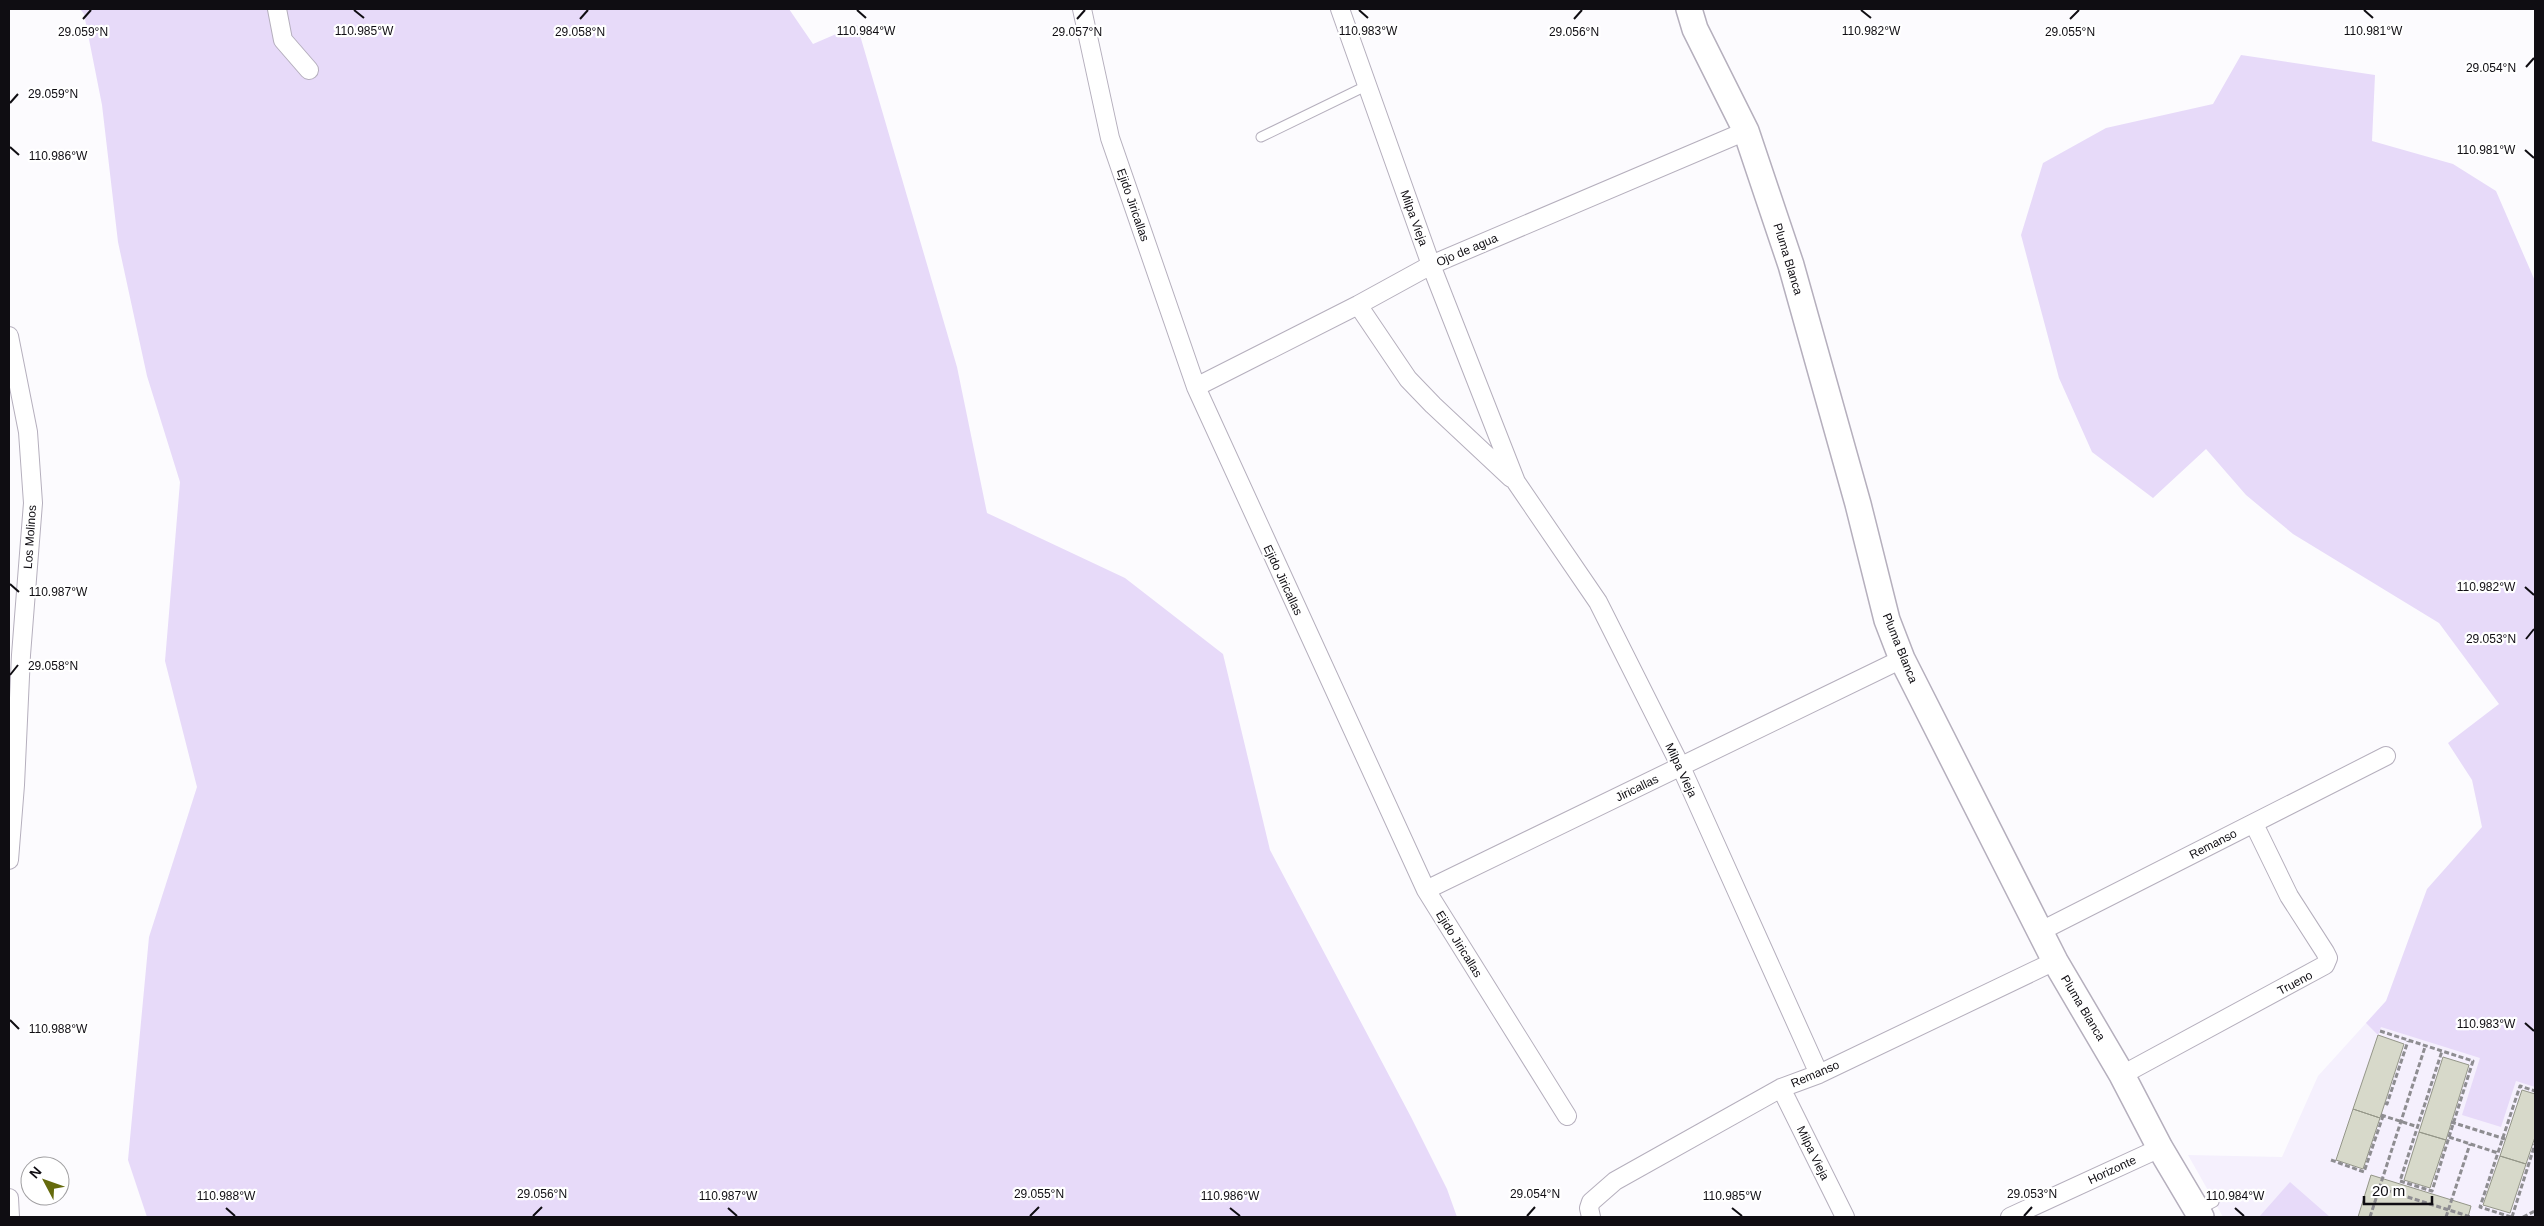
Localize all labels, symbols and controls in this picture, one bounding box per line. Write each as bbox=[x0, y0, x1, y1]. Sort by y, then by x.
text: 110.985°W bbox=[335, 24, 394, 38]
text: 110.984°W bbox=[837, 24, 896, 38]
text: 110.983°W bbox=[1339, 24, 1398, 38]
text: 110.982°W bbox=[1842, 24, 1901, 38]
text: 110.981°W bbox=[2344, 24, 2403, 38]
text: 29.059°N bbox=[58, 25, 108, 39]
text: 29.058°N bbox=[555, 25, 605, 39]
text: 29.057°N bbox=[1052, 25, 1102, 39]
text: 29.056°N bbox=[1549, 25, 1599, 39]
text: 29.055°N bbox=[2045, 25, 2095, 39]
text: 29.054°N bbox=[2466, 61, 2516, 75]
text: 29.059°N bbox=[28, 87, 78, 101]
text: 110.981°W bbox=[2457, 143, 2516, 157]
text: 110.986°W bbox=[29, 149, 88, 163]
street label: Ejido Jiricallas bbox=[1114, 167, 1152, 243]
street label: Milpa Vieja bbox=[1397, 188, 1431, 248]
street label: Pluma Blanca bbox=[1770, 222, 1806, 297]
street label: Ojo de agua bbox=[1434, 231, 1500, 269]
street label: Los Molinos bbox=[21, 505, 39, 569]
street label: Ejido Jiricallas bbox=[1261, 543, 1305, 617]
text: 110.982°W bbox=[2457, 580, 2516, 594]
text: 110.987°W bbox=[29, 585, 88, 599]
street label: Pluma Blanca bbox=[1880, 611, 1920, 685]
text: 29.053°N bbox=[2466, 632, 2516, 646]
text: 29.058°N bbox=[28, 659, 78, 673]
street label: Milpa Vieja bbox=[1662, 741, 1700, 800]
street label: Jiricallas bbox=[1613, 772, 1661, 804]
street label: Remanso bbox=[2187, 826, 2239, 862]
street label: Ejido Jiricallas bbox=[1433, 908, 1485, 980]
street label: Trueno bbox=[2275, 968, 2315, 998]
street label: Pluma Blanca bbox=[2058, 973, 2108, 1044]
text: 110.983°W bbox=[2457, 1017, 2516, 1031]
text: 110.988°W bbox=[29, 1022, 88, 1036]
street label: Remanso bbox=[1789, 1057, 1842, 1090]
street label: Milpa Vieja bbox=[1794, 1124, 1832, 1183]
street label: Horizonte bbox=[2086, 1153, 2139, 1187]
north arrow bbox=[20, 1156, 70, 1206]
text: N bbox=[26, 1163, 45, 1182]
scale bar bbox=[2364, 1174, 2432, 1206]
text: 20 m bbox=[2372, 1182, 2405, 1199]
text: 29.056°N bbox=[517, 1187, 567, 1201]
text: 29.055°N bbox=[1014, 1187, 1064, 1201]
text: 29.054°N bbox=[1510, 1187, 1560, 1201]
text: 29.053°N bbox=[2007, 1187, 2057, 1201]
text: 110.988°W bbox=[197, 1189, 256, 1203]
text: 110.987°W bbox=[699, 1189, 758, 1203]
text: 110.986°W bbox=[1201, 1189, 1260, 1203]
text: 110.985°W bbox=[1703, 1189, 1762, 1203]
text: 110.984°W bbox=[2206, 1189, 2265, 1203]

